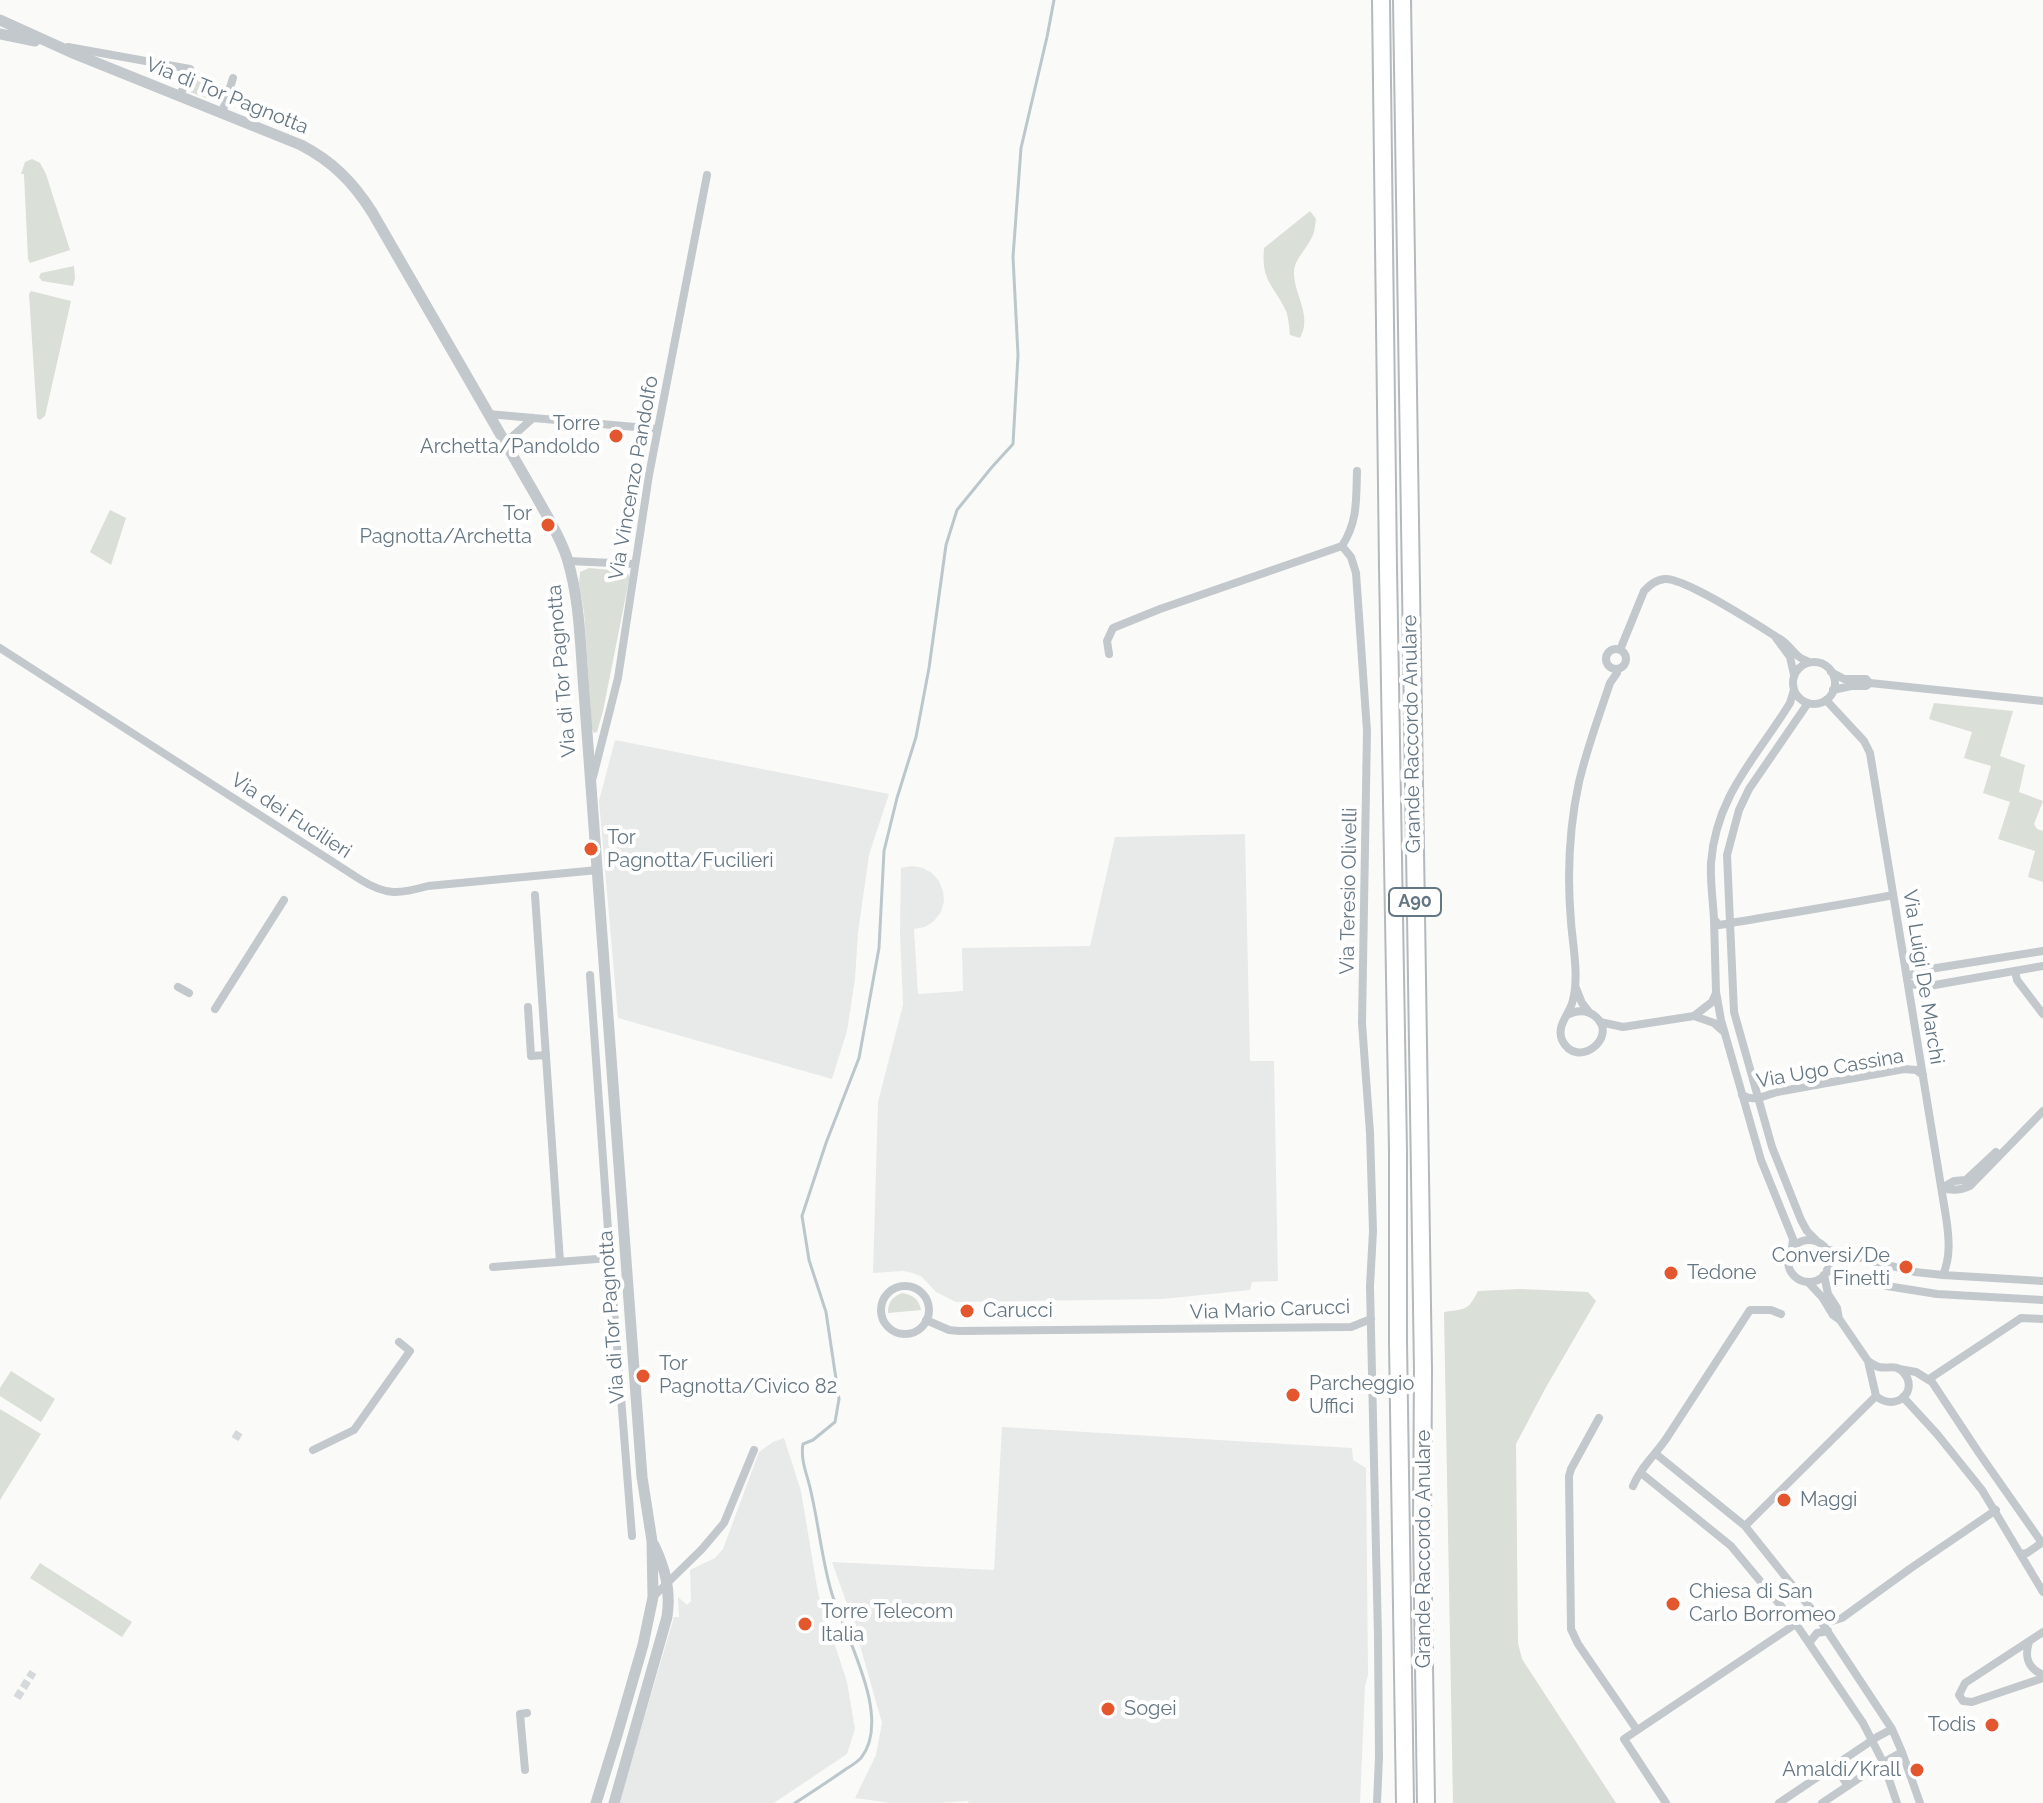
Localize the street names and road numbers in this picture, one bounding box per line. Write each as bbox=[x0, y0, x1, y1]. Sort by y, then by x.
street label: Via di Tor Pagnotta bbox=[142, 52, 312, 140]
street label: Via Vincenzo Pandolfo bbox=[604, 374, 664, 582]
street label: Via di Tor Pagnotta bbox=[543, 584, 581, 758]
street label: Grande Raccordo Anulare bbox=[1398, 614, 1426, 854]
street label: Via dei Fucilieri bbox=[226, 768, 356, 864]
street label: Via Teresio Olivelli bbox=[1336, 807, 1362, 975]
road number: A90 bbox=[1389, 888, 1441, 916]
street label: Via Luigi De Marchi bbox=[1897, 888, 1949, 1066]
street label: Via Ugo Cassina bbox=[1755, 1044, 1905, 1094]
street label: Via di Tor Pagnotta bbox=[594, 1230, 630, 1404]
street label: Via Mario Carucci bbox=[1189, 1295, 1351, 1325]
street label: Grande Raccordo Anulare bbox=[1412, 1430, 1436, 1668]

